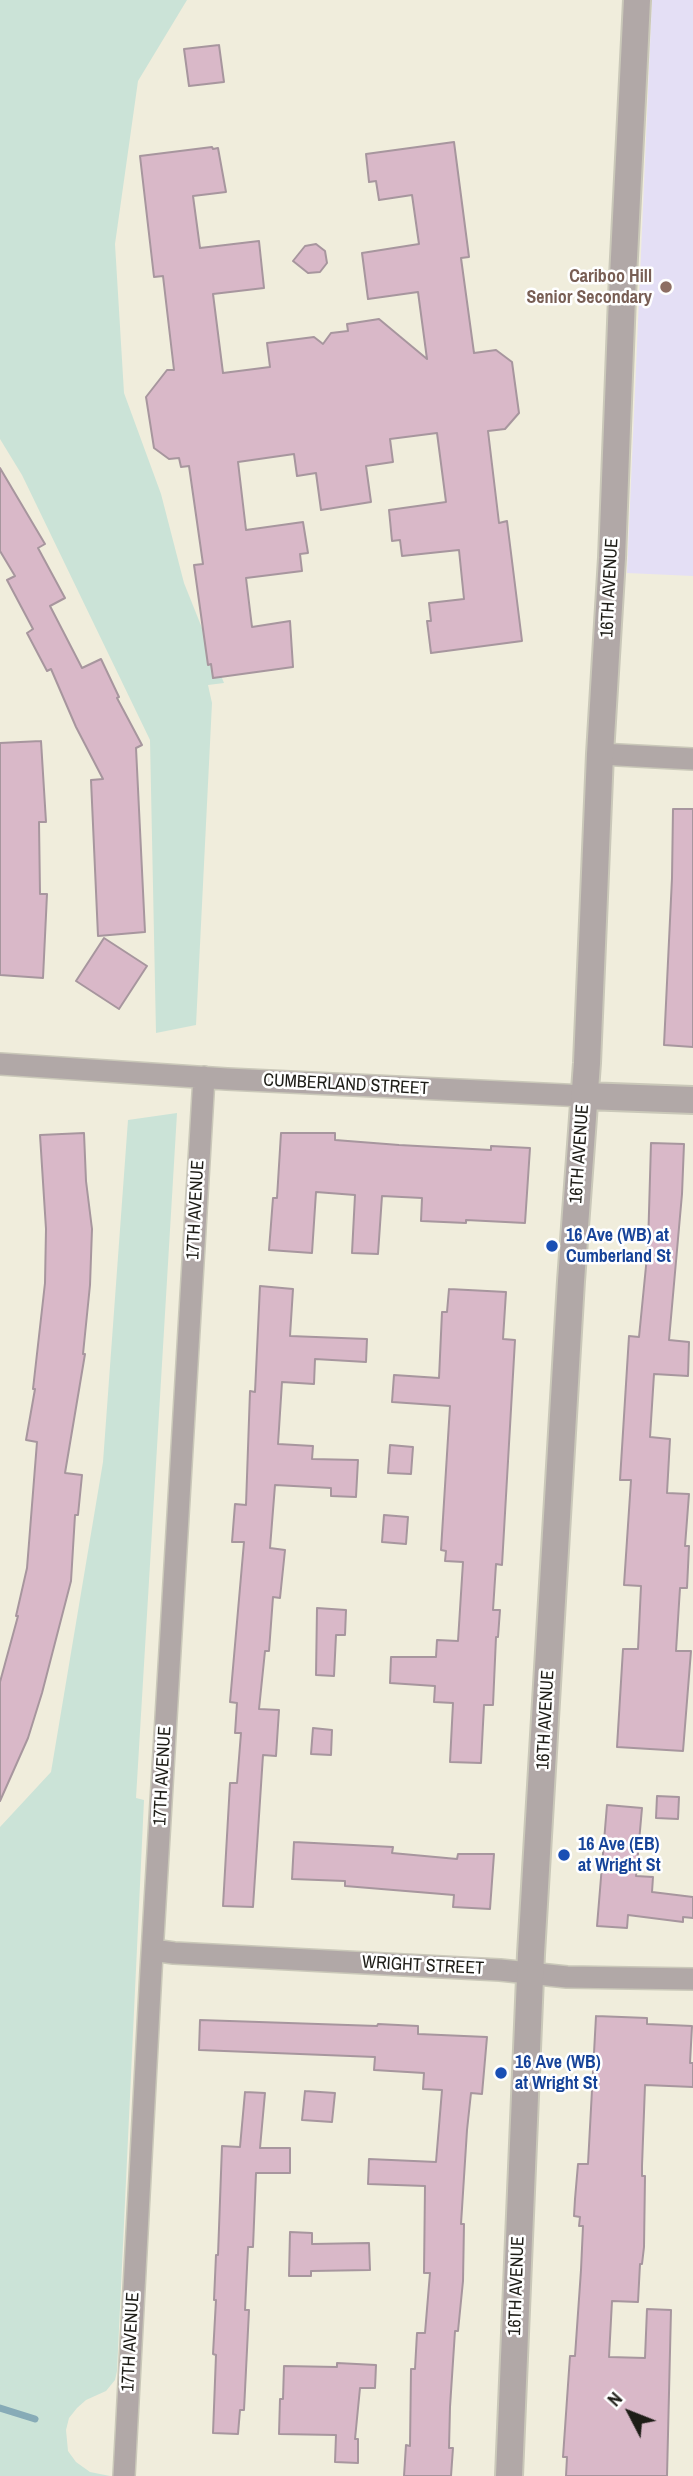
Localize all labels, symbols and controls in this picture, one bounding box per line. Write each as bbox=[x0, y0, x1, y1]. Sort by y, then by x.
place label: Cariboo Hill Senior Secondary bbox=[526, 266, 652, 308]
marker: Cariboo Hill Senior Secondary bbox=[658, 279, 674, 295]
street label: 16TH AVENUE bbox=[597, 538, 623, 638]
street label: CUMBERLAND STREET bbox=[263, 1070, 429, 1100]
street label: 16TH AVENUE bbox=[566, 1103, 594, 1205]
street label: 17TH AVENUE bbox=[183, 1160, 209, 1260]
place label: 16 Ave (WB) at Cumberland St bbox=[566, 1225, 671, 1268]
marker: 16 Ave (WB) at Cumberland St bbox=[544, 1238, 560, 1254]
street label: 16TH AVENUE bbox=[533, 1670, 559, 1770]
street label: 17TH AVENUE bbox=[150, 1726, 176, 1826]
place label: 16 Ave (EB) at Wright St bbox=[578, 1834, 661, 1876]
marker: 16 Ave (EB) at Wright St bbox=[556, 1847, 572, 1863]
street label: WRIGHT STREET bbox=[361, 1952, 485, 1980]
place label: 16 Ave (WB) at Wright St bbox=[515, 2052, 601, 2094]
marker: 16 Ave (WB) at Wright St bbox=[493, 2065, 509, 2081]
street label: 16TH AVENUE bbox=[504, 2236, 530, 2336]
street label: 17TH AVENUE bbox=[118, 2292, 144, 2392]
north arrow bbox=[595, 2378, 665, 2448]
text: N bbox=[601, 2386, 628, 2412]

